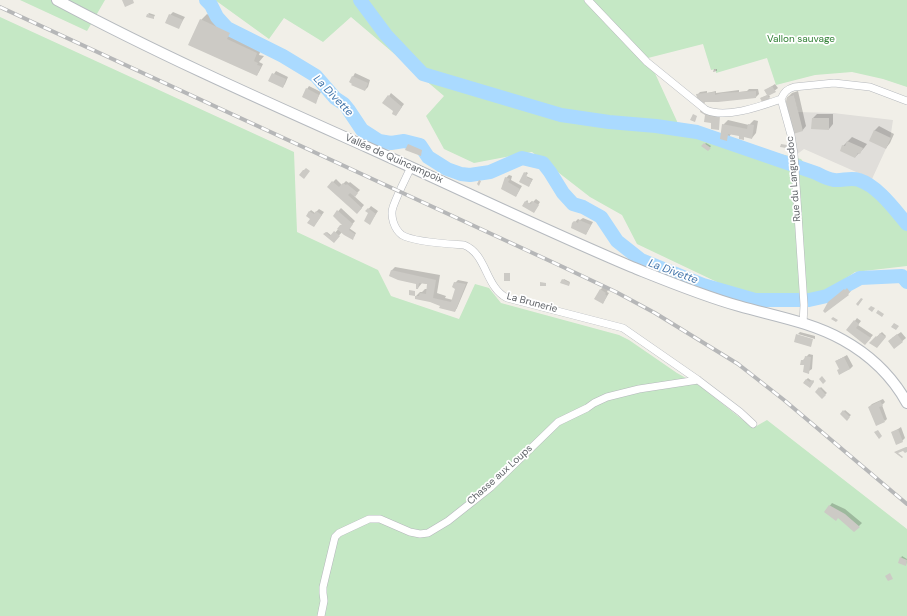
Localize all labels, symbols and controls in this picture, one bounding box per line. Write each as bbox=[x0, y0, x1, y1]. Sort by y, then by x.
park label: Vallon sauvage bbox=[767, 33, 835, 45]
water label: La Divette bbox=[310, 73, 356, 119]
street label: Vallée de Quincampoix bbox=[343, 132, 445, 186]
street label: Rue du Languedoc bbox=[784, 136, 804, 222]
water label: La Divette bbox=[646, 257, 700, 287]
street label: La Brunerie bbox=[505, 290, 559, 316]
street label: Chasse aux Loups bbox=[465, 443, 535, 507]

